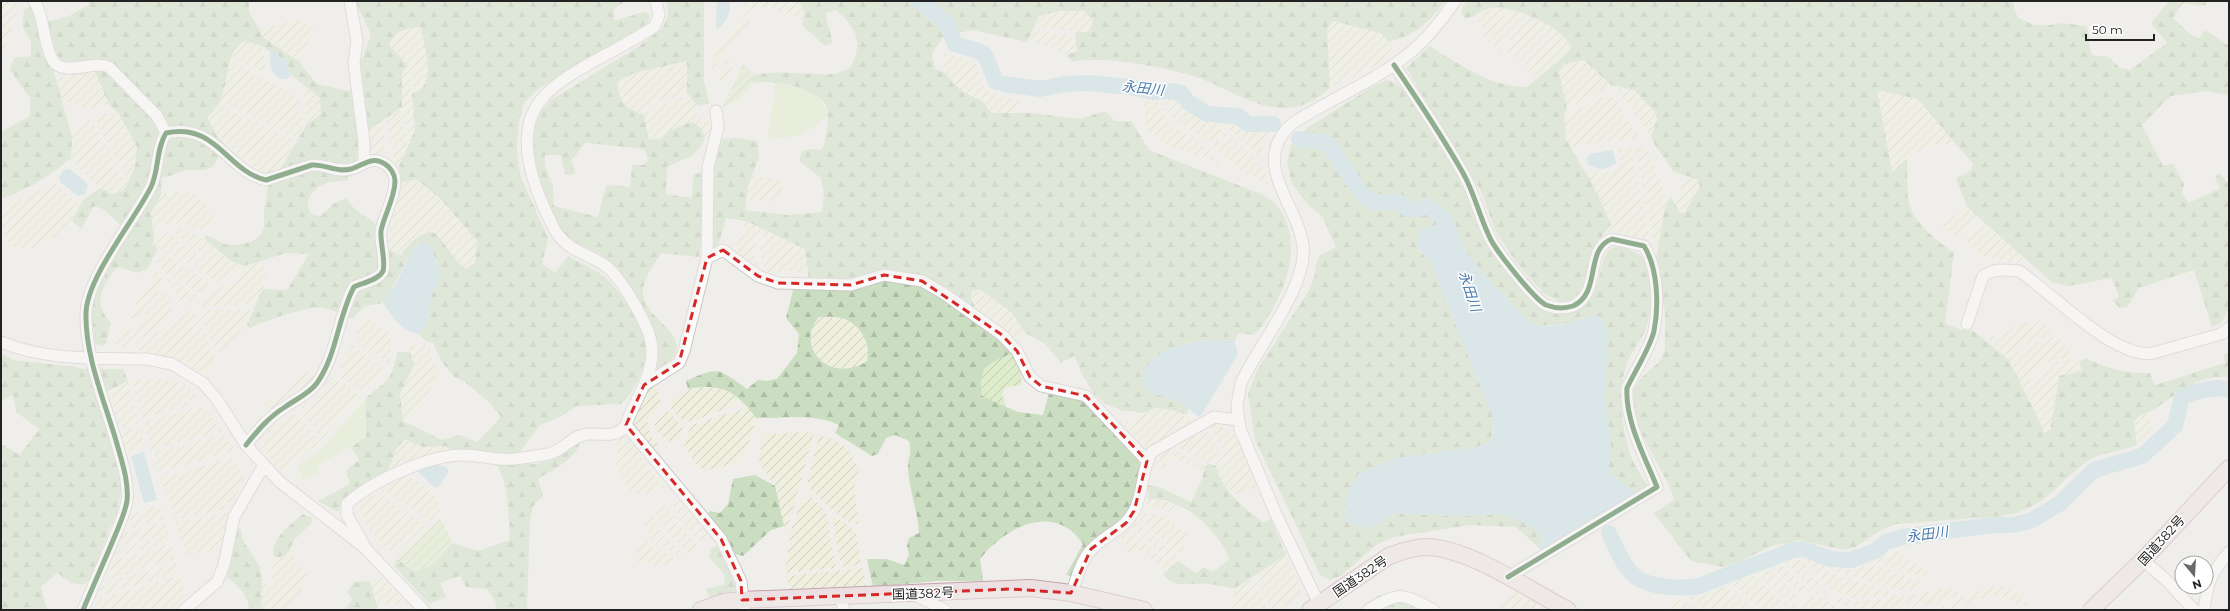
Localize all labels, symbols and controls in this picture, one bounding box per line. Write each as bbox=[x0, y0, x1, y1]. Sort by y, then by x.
scale bar bbox=[2086, 16, 2154, 42]
text: 50 m bbox=[2092, 22, 2123, 37]
water label: 永田川 bbox=[1121, 77, 1167, 99]
water label: 永田川 bbox=[1455, 268, 1486, 316]
street label: 国道382号 bbox=[2134, 512, 2188, 568]
water label: 永田川 bbox=[1905, 522, 1951, 546]
street label: 国道382号 bbox=[1330, 552, 1390, 600]
north arrow bbox=[2174, 555, 2214, 595]
text: N bbox=[2191, 576, 2203, 593]
street label: 国道382号 bbox=[892, 584, 954, 602]

